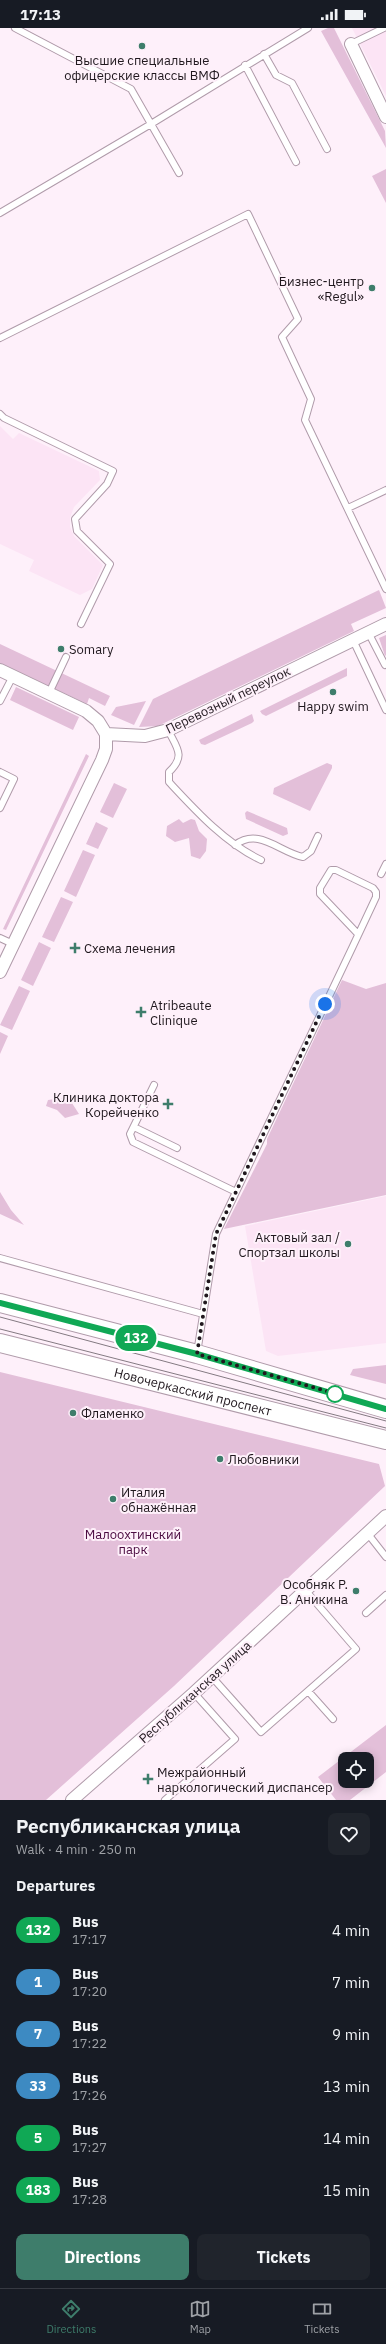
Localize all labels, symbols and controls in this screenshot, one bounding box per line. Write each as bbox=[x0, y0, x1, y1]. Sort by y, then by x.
text: 17:13 bbox=[20, 5, 61, 24]
marker: Высшие специальные офицерские классы ВМФ bbox=[137, 41, 147, 51]
place label: Высшие специальные офицерские классы ВМФ bbox=[64, 52, 220, 84]
place label: Бизнес-центр «Regul» bbox=[279, 273, 364, 305]
marker: Бизнес-центр «Regul» bbox=[367, 283, 377, 293]
place label: Somary bbox=[69, 641, 114, 658]
marker: Somary bbox=[56, 644, 66, 654]
street label: Перевозный переулок bbox=[163, 662, 293, 738]
marker: Happy swim bbox=[328, 687, 338, 697]
place label: Happy swim bbox=[297, 698, 369, 715]
place label: Схема лечения bbox=[84, 940, 176, 957]
marker: Схема лечения bbox=[69, 942, 81, 954]
your location bbox=[315, 994, 335, 1014]
place label: Atribeaute Clinique bbox=[150, 997, 212, 1029]
marker: Atribeaute Clinique bbox=[135, 1006, 147, 1018]
place label: Клиника доктора Корейченко bbox=[53, 1089, 159, 1121]
marker: Клиника доктора Корейченко bbox=[162, 1098, 174, 1110]
place label: Актовый зал / Спортзал школы bbox=[239, 1229, 340, 1261]
marker: Актовый зал / Спортзал школы bbox=[343, 1239, 353, 1249]
line badge: 132 bbox=[113, 1325, 159, 1351]
text: 132 bbox=[123, 1329, 149, 1347]
street label: Новочеркасский проспект bbox=[112, 1364, 274, 1419]
unlabelled marker bbox=[326, 1385, 344, 1403]
place label: Фламенко bbox=[81, 1405, 144, 1422]
marker: Фламенко bbox=[68, 1408, 78, 1418]
place label: Любовники bbox=[228, 1451, 299, 1468]
marker: Любовники bbox=[215, 1454, 225, 1464]
place label: Италия обнажённая bbox=[121, 1484, 196, 1516]
marker: Италия обнажённая bbox=[108, 1494, 118, 1504]
park label: Малоохтинский парк bbox=[85, 1526, 181, 1558]
place label: Особняк Р. В. Аникина bbox=[280, 1576, 348, 1608]
marker: Особняк Р. В. Аникина bbox=[351, 1586, 361, 1596]
street label: Республиканская улица bbox=[135, 1637, 255, 1747]
map controls bbox=[338, 1752, 374, 1788]
button: locate bbox=[338, 1752, 374, 1788]
place label: Межрайонный наркологический диспансер bbox=[157, 1764, 333, 1796]
marker: Межрайонный наркологический диспансер bbox=[142, 1773, 154, 1785]
button: heart bbox=[328, 1813, 370, 1855]
text: Республиканская улица bbox=[16, 1814, 241, 1838]
text: Walk · 4 min · 250 m bbox=[16, 1841, 136, 1858]
text: Departures bbox=[16, 1876, 95, 1895]
text: Bus bbox=[72, 1912, 99, 1931]
text: 132 bbox=[25, 1921, 51, 1939]
text: 4 min bbox=[332, 1921, 370, 1940]
text: 17:17 bbox=[72, 1931, 107, 1948]
text: Bus bbox=[72, 1964, 99, 1983]
text: 1 bbox=[34, 1973, 42, 1991]
text: 7 min bbox=[332, 1973, 370, 1992]
text: 17:20 bbox=[72, 1983, 107, 2000]
text: Bus bbox=[72, 2016, 99, 2035]
text: 7 bbox=[34, 2025, 42, 2043]
text: 9 min bbox=[332, 2025, 370, 2044]
text: 17:22 bbox=[72, 2035, 107, 2052]
text: Bus bbox=[72, 2068, 99, 2087]
text: 33 bbox=[30, 2077, 46, 2095]
text: 13 min bbox=[323, 2077, 370, 2096]
text: 17:26 bbox=[72, 2087, 107, 2104]
text: Bus bbox=[72, 2120, 99, 2139]
text: 5 bbox=[34, 2129, 42, 2147]
text: 14 min bbox=[323, 2129, 370, 2148]
text: 17:27 bbox=[72, 2139, 107, 2156]
text: Bus bbox=[72, 2172, 99, 2191]
text: 183 bbox=[25, 2181, 51, 2199]
text: 15 min bbox=[323, 2181, 370, 2200]
text: 17:28 bbox=[72, 2191, 107, 2208]
button: Directions bbox=[16, 2234, 189, 2280]
button: Tickets bbox=[197, 2234, 370, 2280]
tab: Directions bbox=[46, 2298, 96, 2336]
tab: Map bbox=[189, 2298, 211, 2336]
tab: Tickets bbox=[304, 2298, 340, 2336]

